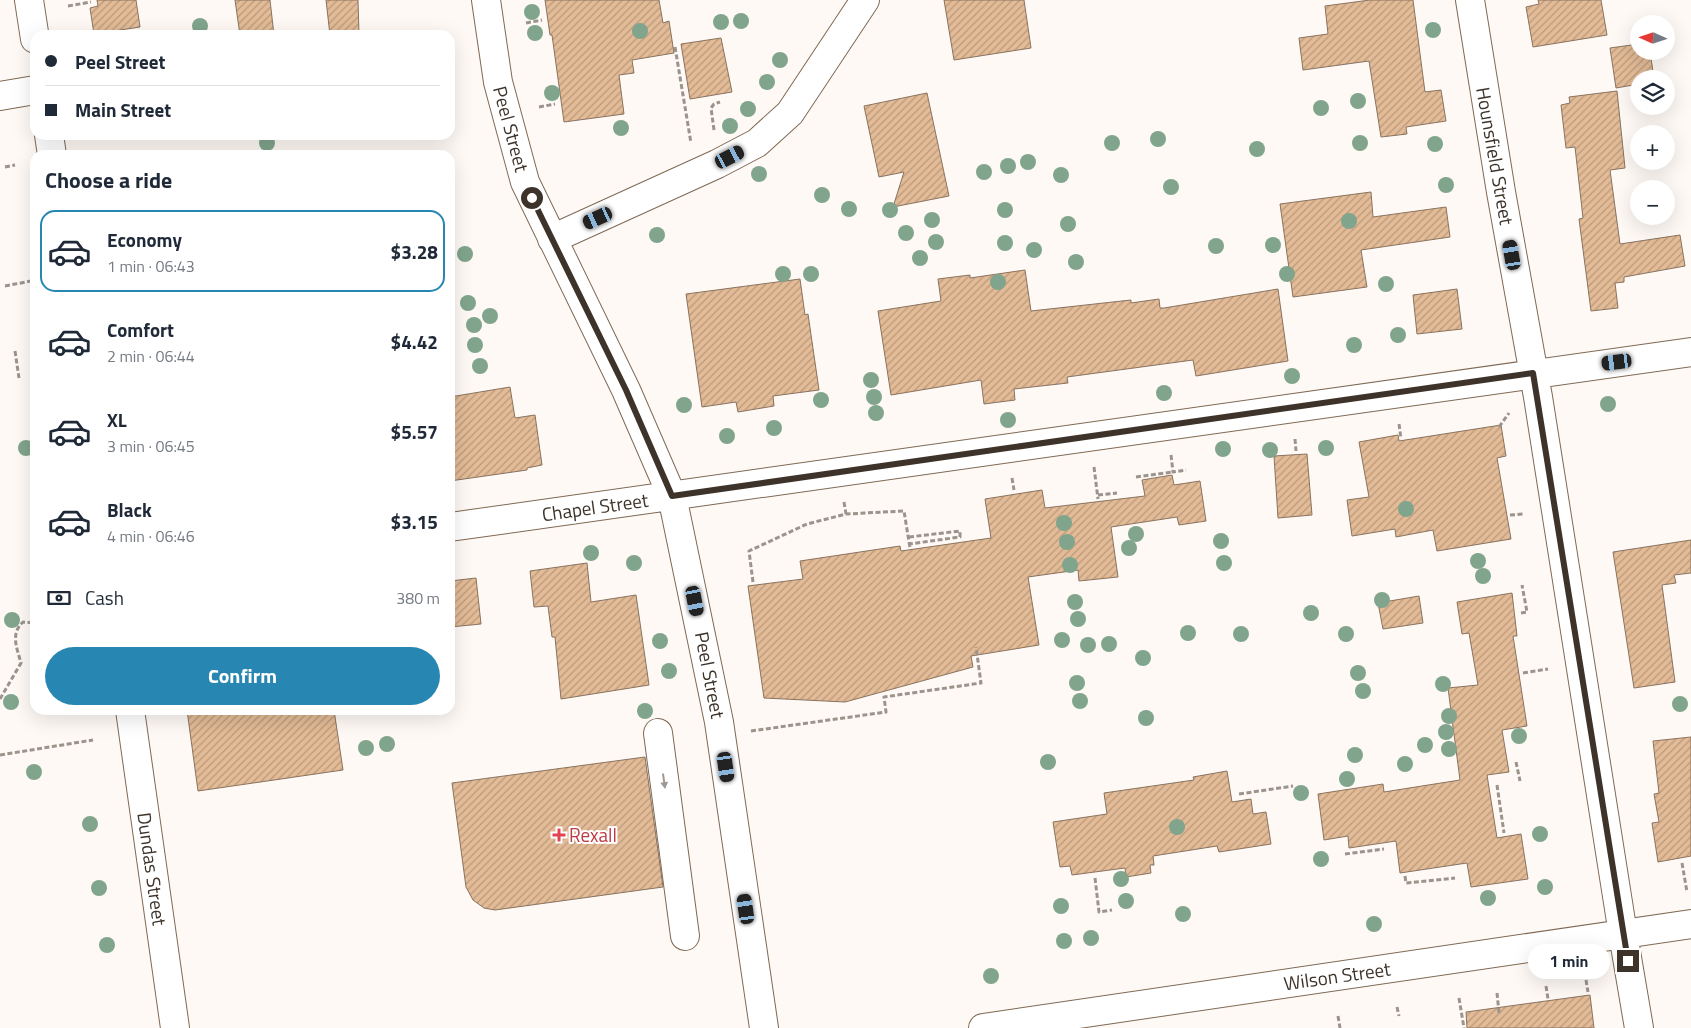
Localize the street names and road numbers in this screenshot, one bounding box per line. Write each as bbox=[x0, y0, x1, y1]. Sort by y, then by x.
street label: Peel Street bbox=[486, 83, 537, 175]
street label: Hounsfield Street bbox=[1469, 85, 1522, 227]
street label: Chapel Street bbox=[540, 485, 650, 528]
street label: Peel Street bbox=[688, 629, 733, 721]
street label: Dundas Street bbox=[130, 810, 175, 928]
street label: Wilson Street bbox=[1282, 954, 1393, 997]

